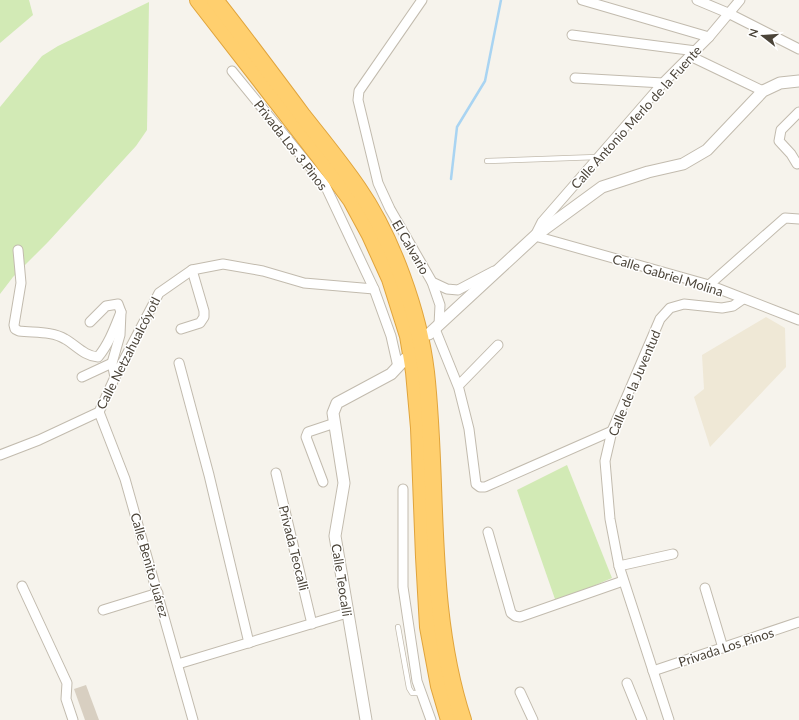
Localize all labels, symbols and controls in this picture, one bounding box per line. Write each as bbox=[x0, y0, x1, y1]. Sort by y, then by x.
north arrow bbox=[743, 16, 783, 56]
text: N bbox=[746, 27, 760, 39]
street label: Calle Antonio Merlo de la Fuente bbox=[567, 42, 705, 192]
street label: Privada Los 3 Pinos bbox=[251, 97, 331, 194]
street label: El Calvario bbox=[389, 217, 433, 277]
street label: Calle Gabriel Molina bbox=[611, 251, 725, 299]
street label: Calle Netzahualcóyotl bbox=[93, 294, 163, 412]
street label: Calle de la Juventud bbox=[604, 328, 664, 438]
street label: Privada Teocalli bbox=[276, 504, 312, 592]
street label: Calle Benito Juárez bbox=[127, 511, 173, 619]
street label: Calle Teocalli bbox=[328, 543, 356, 617]
street label: Privada Los Pinos bbox=[676, 624, 776, 670]

